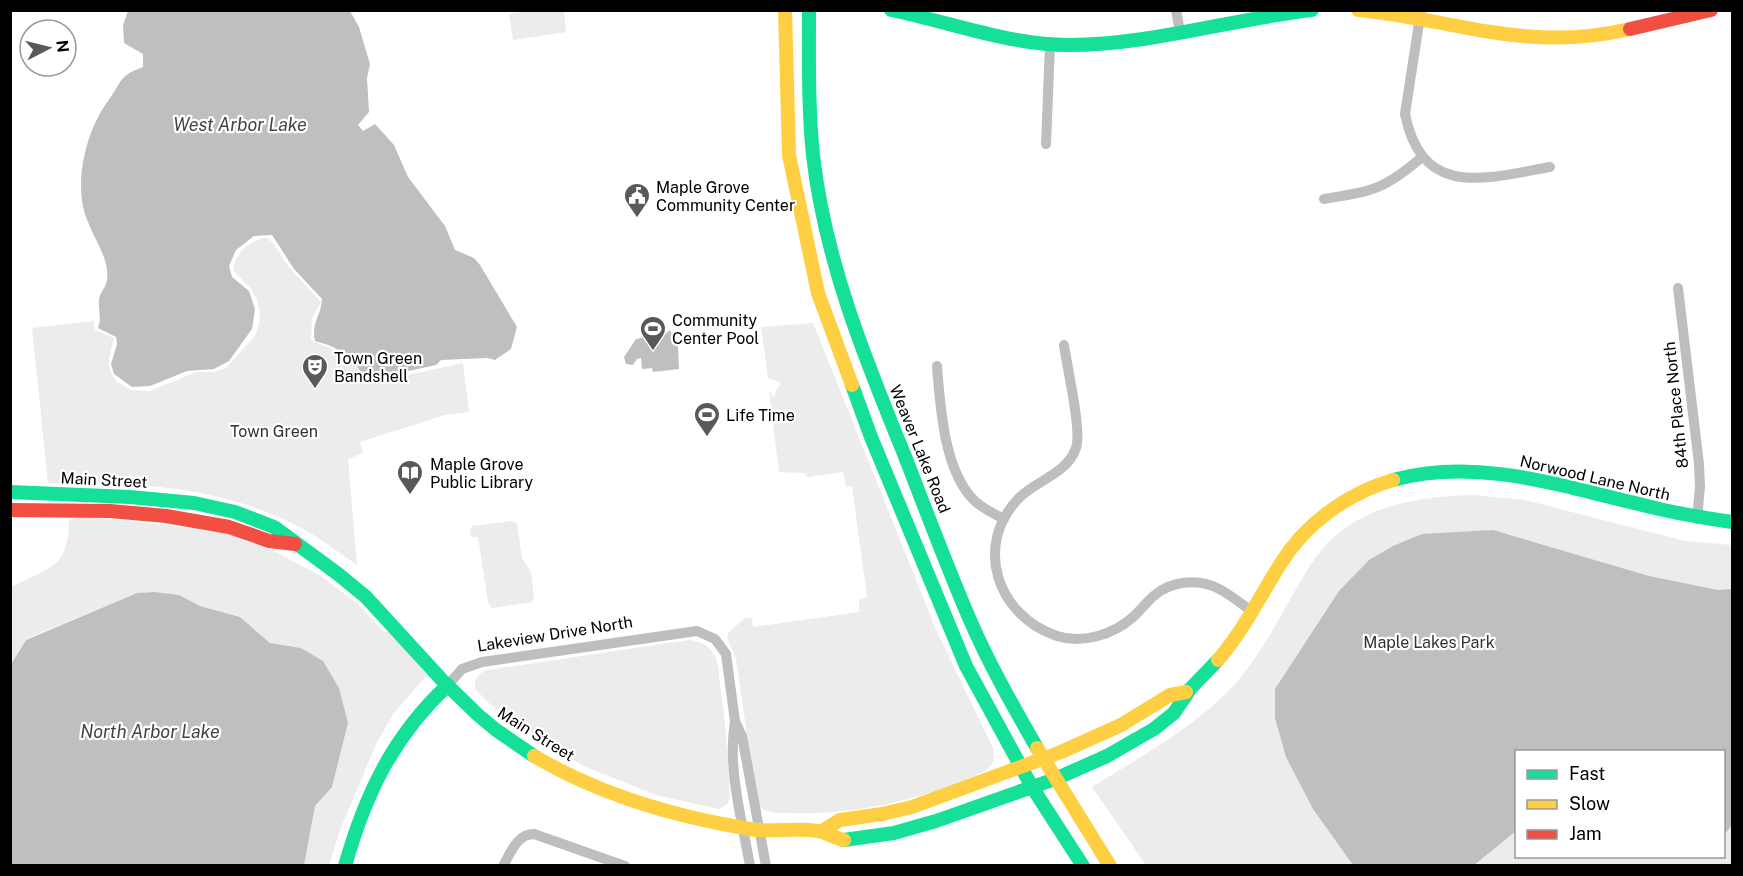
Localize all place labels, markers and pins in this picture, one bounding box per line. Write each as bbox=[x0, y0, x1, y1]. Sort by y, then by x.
place label: Maple Grove Community Center bbox=[656, 178, 795, 215]
public building icon: Maple Grove Community Center bbox=[622, 181, 652, 219]
place label: Community Center Pool bbox=[672, 311, 759, 348]
sports icon: Community Center Pool bbox=[638, 314, 668, 352]
place label: Town Green Bandshell bbox=[334, 349, 422, 386]
theatre icon: Town Green Bandshell bbox=[300, 352, 330, 390]
sports icon: Life Time bbox=[692, 400, 722, 438]
place label: Life Time bbox=[726, 406, 795, 425]
place label: Maple Grove Public Library bbox=[430, 455, 533, 492]
library icon: Maple Grove Public Library bbox=[395, 458, 425, 496]

